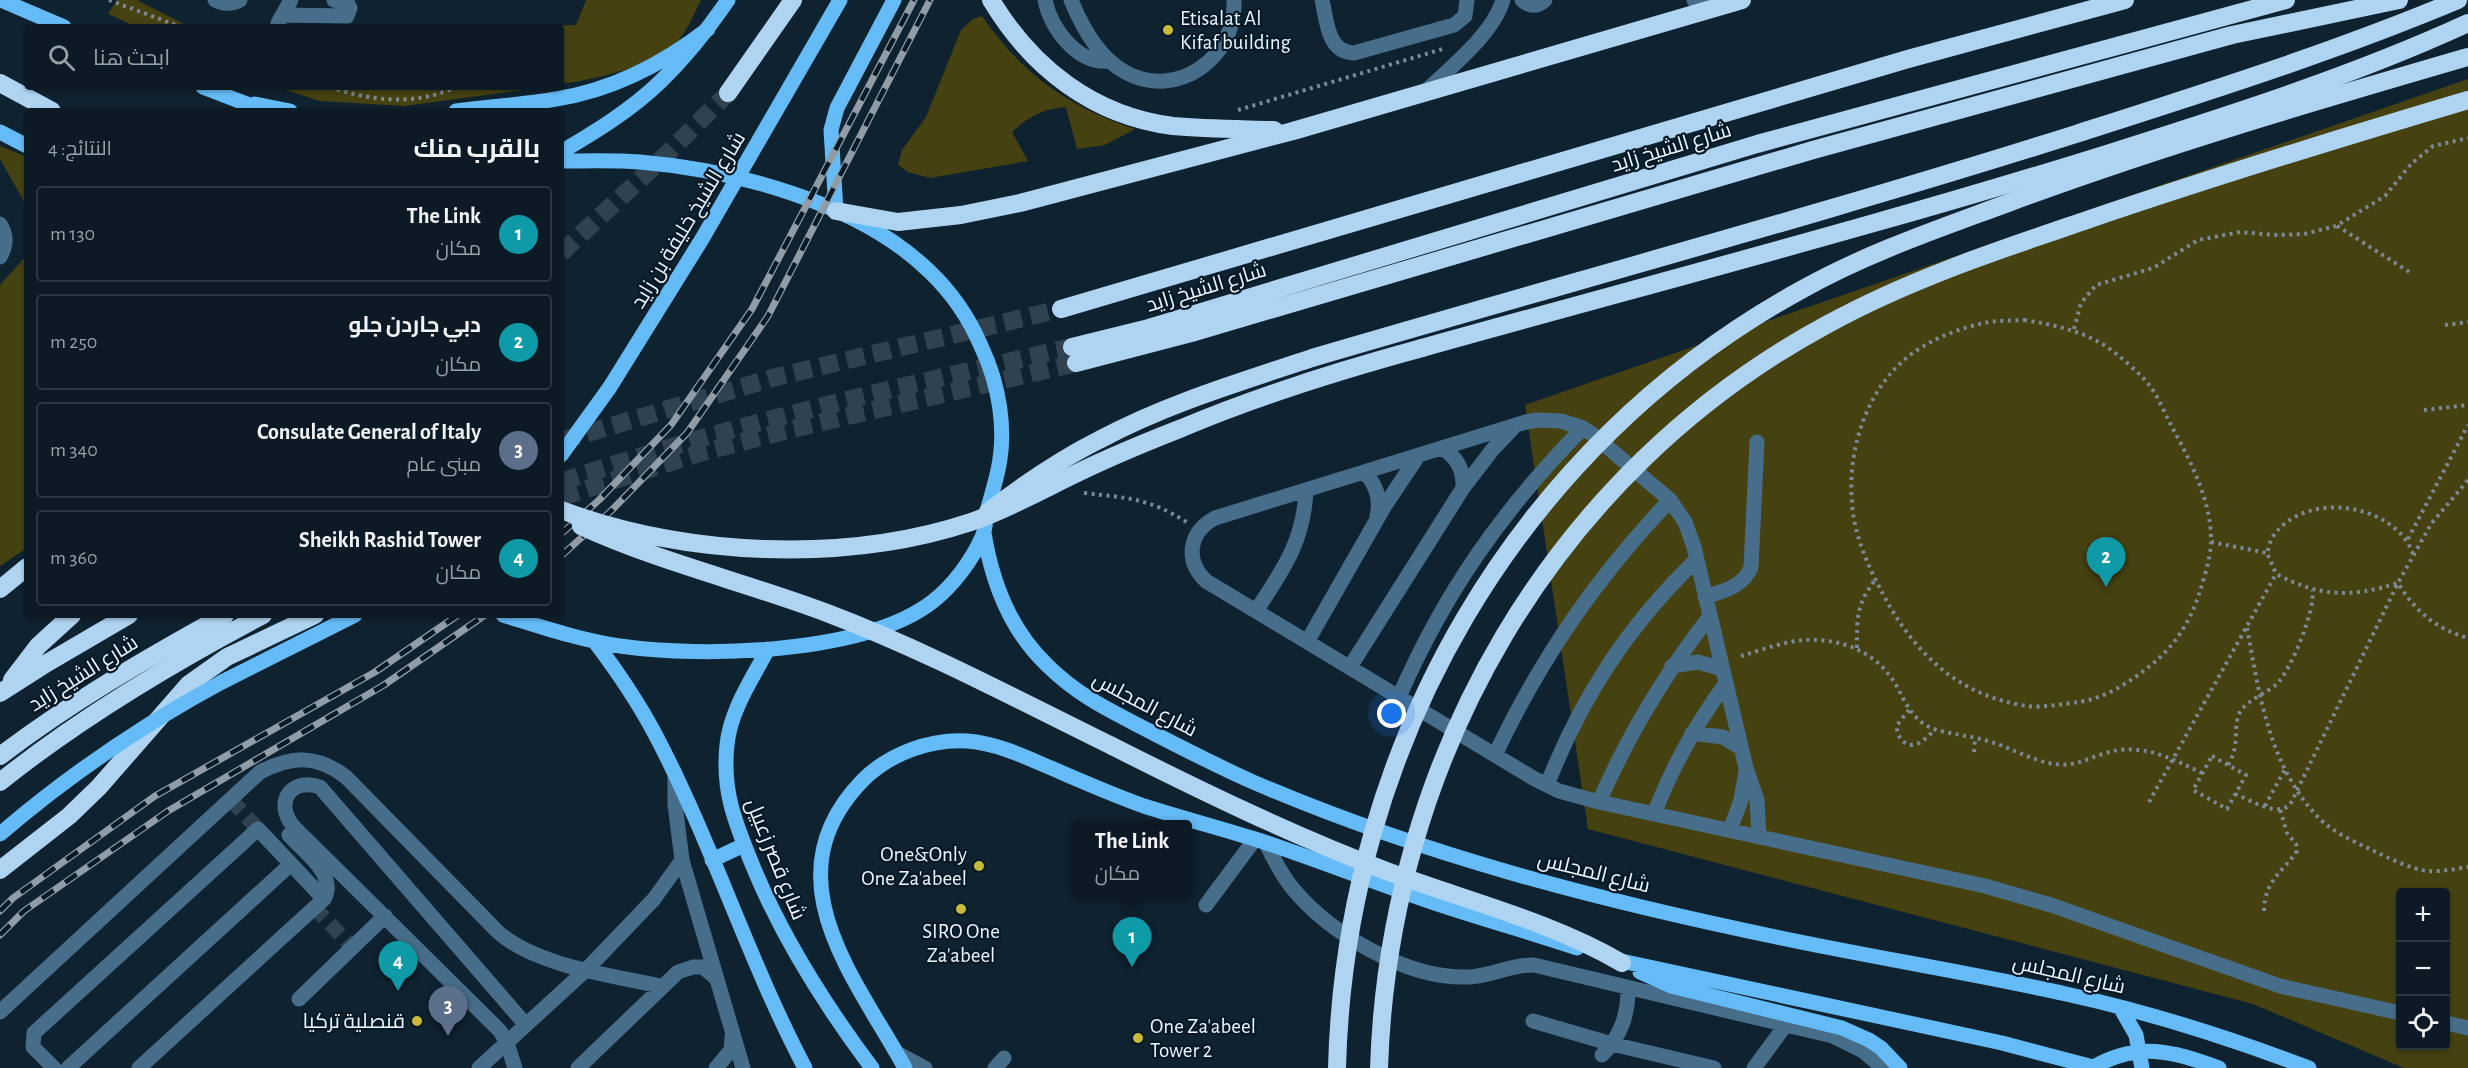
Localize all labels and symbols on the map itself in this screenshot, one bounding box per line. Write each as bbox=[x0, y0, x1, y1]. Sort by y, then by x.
place label: Etisalat Al Kifaf building bbox=[1180, 8, 1292, 53]
marker: Etisalat Al Kifaf building bbox=[1161, 23, 1175, 37]
street label: شارع الشيخ زايد bbox=[1609, 119, 1735, 179]
street label: شارع الشيخ خليفة بن زايد bbox=[628, 128, 752, 314]
street label: شارع الشيخ زايد bbox=[1144, 259, 1270, 319]
pin: 2 bbox=[2086, 538, 2126, 587]
street label: شارع الشيخ زايد bbox=[25, 632, 143, 718]
street label: شارع المجلس bbox=[1088, 668, 1200, 743]
your location bbox=[1377, 699, 1406, 728]
street label: شارع قصر زعبيل bbox=[739, 796, 809, 924]
place label: One&Only One Za'abeel bbox=[861, 844, 967, 889]
street label: شارع المجلس bbox=[1535, 848, 1652, 900]
marker: One&Only One Za'abeel bbox=[972, 859, 986, 873]
marker: SIRO One Za'abeel bbox=[954, 902, 968, 916]
pin: 1 bbox=[1112, 918, 1152, 967]
place label: SIRO One Za'abeel bbox=[922, 921, 1000, 966]
pin: 4 bbox=[378, 942, 418, 991]
street label: شارع المجلس bbox=[2010, 951, 2127, 1001]
pin: 3 bbox=[428, 986, 468, 1036]
place label: قنصلية تركيا bbox=[303, 1011, 405, 1033]
marker: قنصلية تركيا bbox=[410, 1014, 424, 1028]
place label: One Za'abeel Tower 2 bbox=[1150, 1016, 1256, 1061]
marker: One Za'abeel Tower 2 bbox=[1131, 1031, 1145, 1045]

